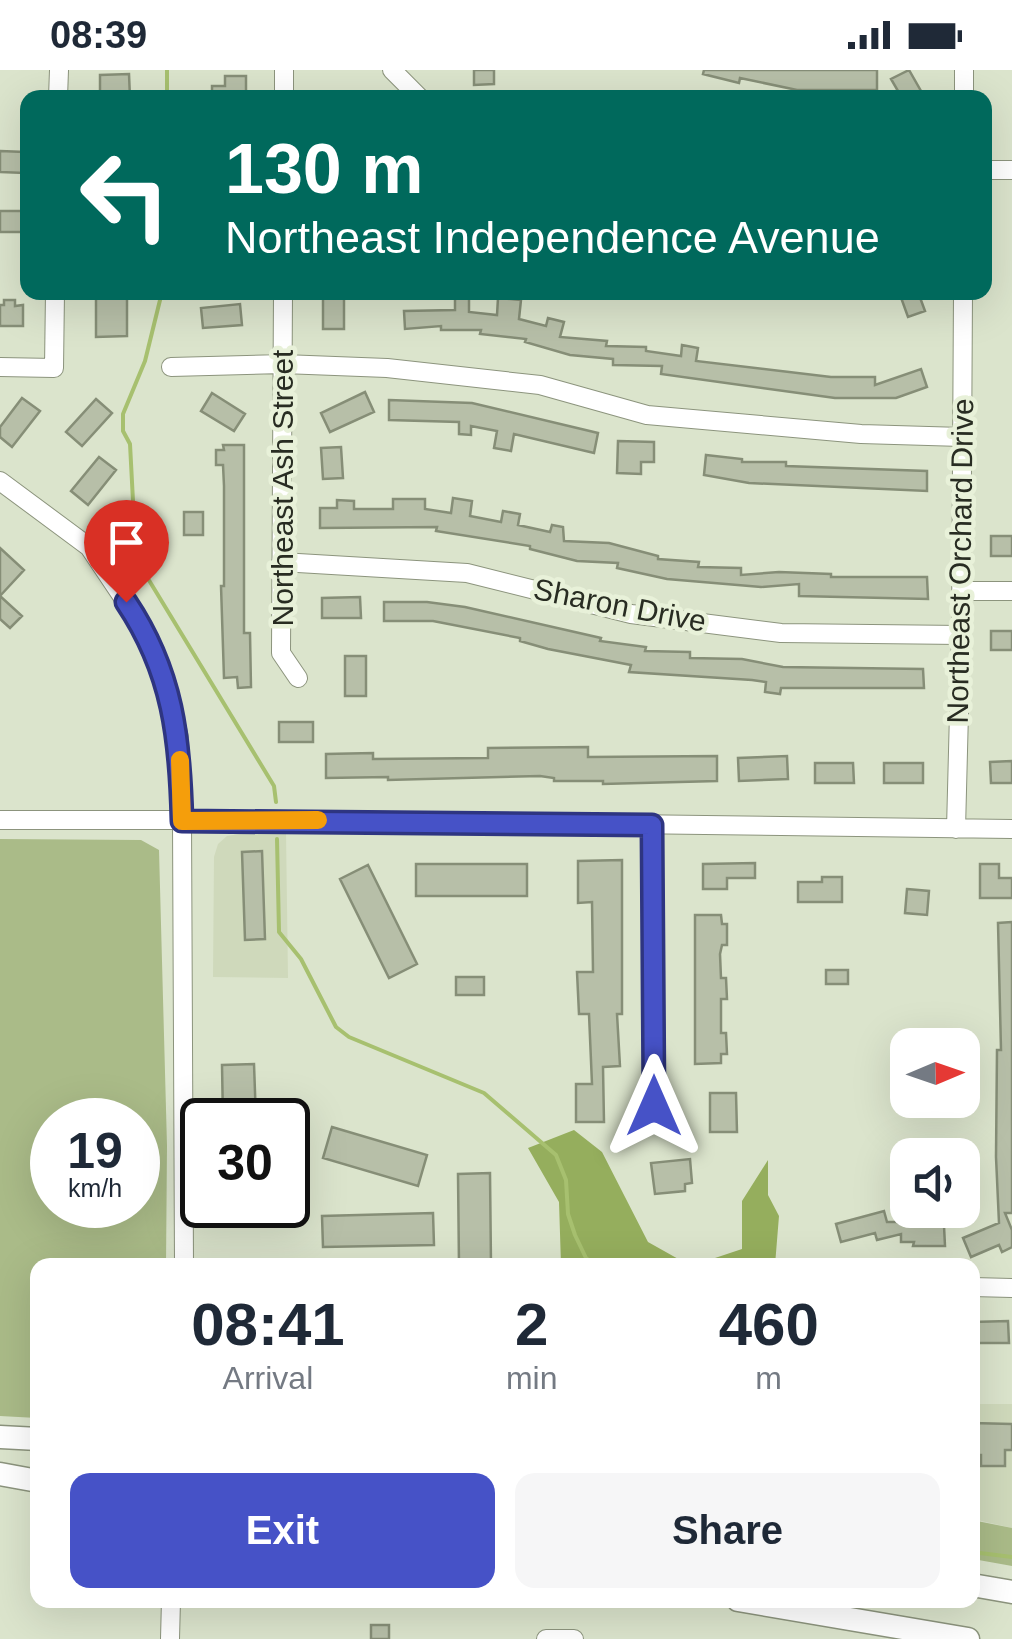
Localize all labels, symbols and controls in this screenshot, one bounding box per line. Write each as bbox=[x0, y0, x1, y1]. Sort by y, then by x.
text: 08:39 bbox=[50, 14, 147, 56]
icon: left bbox=[60, 130, 190, 260]
text: 130 m bbox=[225, 130, 423, 208]
text: Northeast Independence Avenue bbox=[225, 212, 880, 263]
street label: Northeast Ash Street bbox=[266, 349, 299, 626]
street label: Northeast Orchard Drive bbox=[941, 398, 979, 724]
pin bbox=[84, 500, 169, 603]
icon: arrive bbox=[99, 515, 154, 570]
street label: Sharon Drive bbox=[531, 572, 709, 638]
north arrow bbox=[890, 1028, 980, 1118]
map controls bbox=[890, 1028, 980, 1228]
position arrow bbox=[602, 1054, 706, 1158]
speed limit sign: 30 bbox=[180, 1098, 310, 1228]
text: 19 bbox=[67, 1123, 123, 1179]
button: sound bbox=[890, 1138, 980, 1228]
text: km/h bbox=[68, 1174, 122, 1202]
text: 08:41 bbox=[191, 1291, 345, 1358]
text: 2 bbox=[515, 1291, 548, 1358]
text: 460 bbox=[719, 1291, 819, 1358]
text: Arrival bbox=[223, 1360, 313, 1396]
text: min bbox=[506, 1360, 557, 1396]
text: m bbox=[755, 1360, 782, 1396]
button: Exit bbox=[70, 1473, 495, 1588]
button: Share bbox=[515, 1473, 940, 1588]

